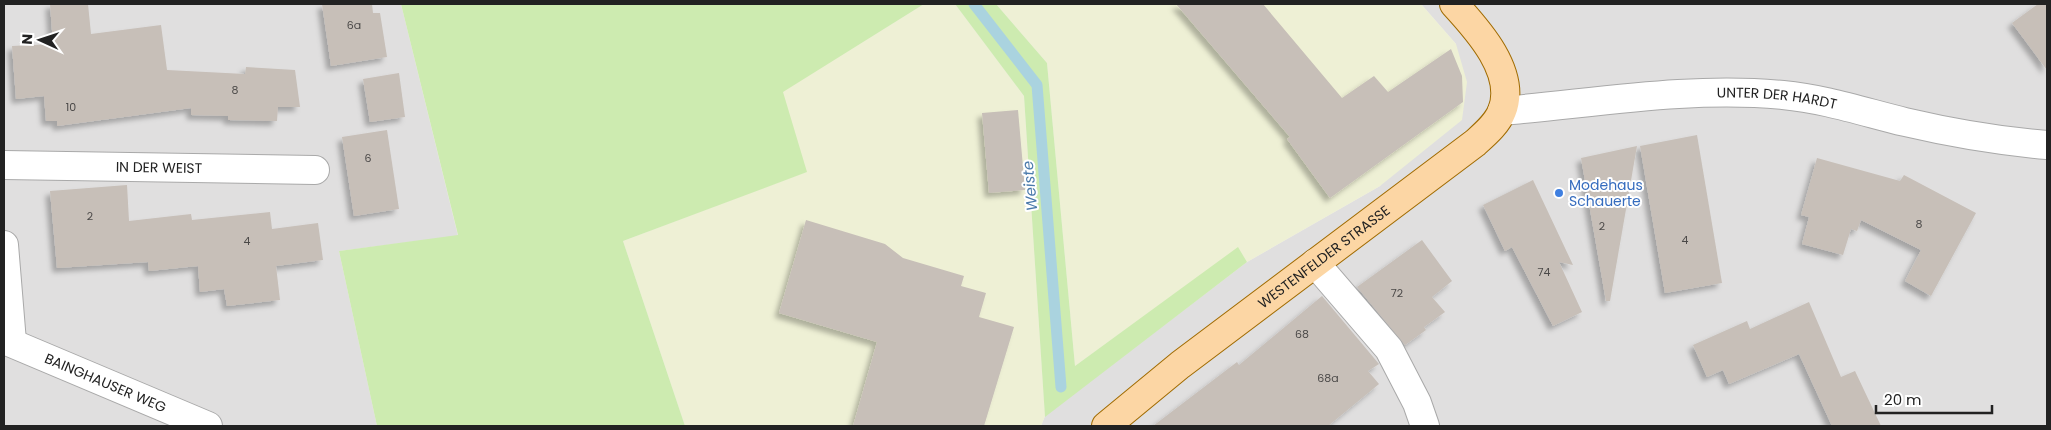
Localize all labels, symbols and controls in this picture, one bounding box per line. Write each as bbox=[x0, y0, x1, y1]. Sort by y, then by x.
north arrow bbox=[15, 15, 65, 65]
house number: 6a bbox=[347, 17, 361, 33]
text: N bbox=[17, 34, 37, 45]
house number: 8 bbox=[232, 82, 239, 98]
street label: UNTER DER HARDT bbox=[1717, 82, 1839, 114]
house number: 10 bbox=[66, 99, 76, 115]
house number: 6 bbox=[365, 150, 372, 166]
street label: IN DER WEIST bbox=[116, 157, 203, 178]
water label: Weiste bbox=[1017, 160, 1042, 212]
place label: Modehaus Schauerte bbox=[1569, 175, 1643, 211]
marker: Modehaus Schauerte bbox=[1553, 187, 1565, 199]
street label: WESTENFELDER STRASSE bbox=[1254, 200, 1394, 313]
house number: 2 bbox=[87, 208, 93, 224]
house number: 8 bbox=[1916, 216, 1923, 232]
house number: 2 bbox=[1599, 218, 1605, 234]
house number: 4 bbox=[1682, 232, 1689, 248]
house number: 4 bbox=[244, 233, 251, 249]
house number: 74 bbox=[1538, 264, 1551, 280]
house number: 72 bbox=[1391, 285, 1403, 301]
house number: 68 bbox=[1295, 326, 1309, 342]
street label: BAINGHAUSER WEG bbox=[41, 348, 169, 417]
house number: 68a bbox=[1317, 370, 1339, 386]
scale bar bbox=[1876, 382, 1992, 414]
text: 20 m bbox=[1884, 389, 1922, 410]

